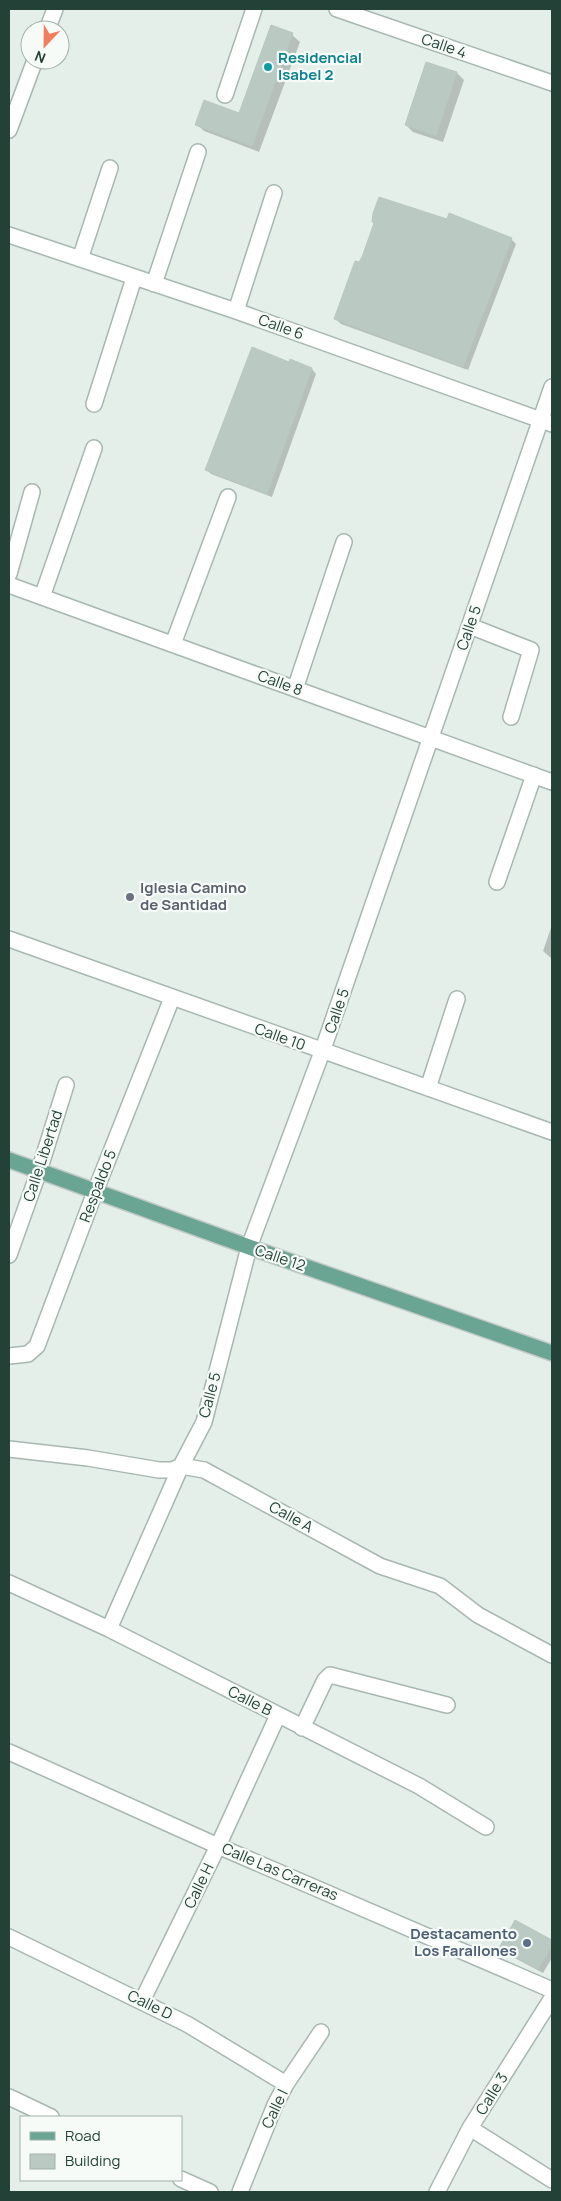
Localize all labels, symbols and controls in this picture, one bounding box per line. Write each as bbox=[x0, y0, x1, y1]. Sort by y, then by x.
north arrow bbox=[20, 20, 70, 70]
street label: Calle 4 bbox=[419, 28, 470, 63]
text: N bbox=[32, 47, 48, 68]
place label: Residencial Isabel 2 bbox=[278, 47, 362, 85]
marker: Residencial Isabel 2 bbox=[262, 61, 274, 73]
street label: Calle 6 bbox=[255, 309, 307, 344]
street label: Calle 5 bbox=[451, 602, 486, 653]
street label: Calle 8 bbox=[255, 665, 306, 700]
place label: Iglesia Camino de Santidad bbox=[140, 877, 247, 915]
marker: Iglesia Camino de Santidad bbox=[124, 891, 136, 903]
street label: Calle 5 bbox=[319, 985, 354, 1036]
street label: Calle 10 bbox=[252, 1018, 309, 1055]
street label: Calle Libertad bbox=[18, 1107, 67, 1204]
street label: Respaldo 5 bbox=[74, 1146, 121, 1225]
street label: Calle 12 bbox=[252, 1239, 308, 1276]
street label: Calle 5 bbox=[193, 1370, 226, 1420]
street label: Calle A bbox=[265, 1496, 317, 1537]
street label: Calle B bbox=[225, 1681, 276, 1721]
street label: Calle Las Carreras bbox=[219, 1838, 342, 1906]
street label: Calle H bbox=[179, 1860, 219, 1912]
place label: Destacamento Los Farallones bbox=[410, 1923, 517, 1961]
marker: Destacamento Los Farallones bbox=[521, 1937, 533, 1949]
street label: Calle D bbox=[124, 1985, 176, 2024]
street label: Calle 3 bbox=[470, 2069, 513, 2119]
street label: Calle I bbox=[256, 2086, 293, 2132]
legend bbox=[20, 2116, 182, 2181]
text: Road bbox=[65, 2125, 101, 2146]
text: Building bbox=[65, 2150, 120, 2171]

